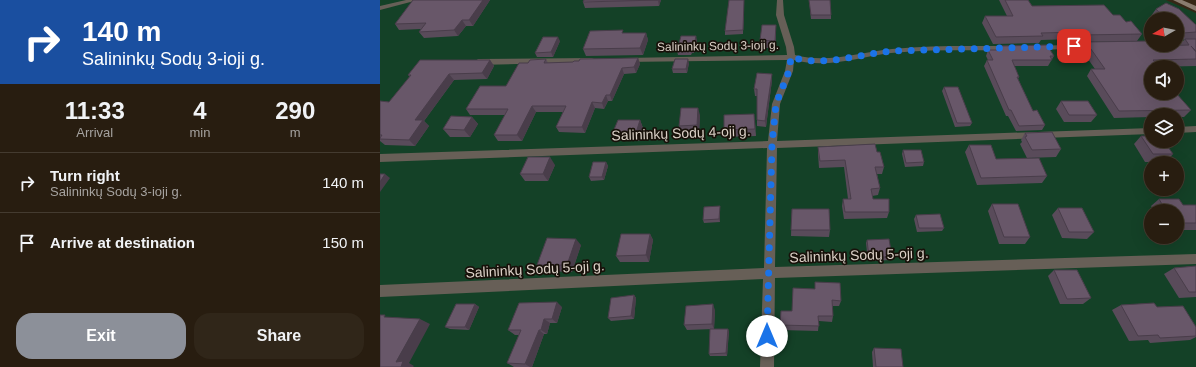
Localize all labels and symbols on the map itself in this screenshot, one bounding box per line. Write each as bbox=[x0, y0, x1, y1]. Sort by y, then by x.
north arrow bbox=[1144, 12, 1184, 52]
pin bbox=[1057, 29, 1091, 63]
street label: Salininkų Sodų 3-ioji g. bbox=[657, 38, 779, 54]
street label: Salininkų Sodų 4-oji g. bbox=[611, 123, 751, 143]
street label: Salininkų Sodų 5-oji g. bbox=[789, 245, 929, 265]
street label: Salininkų Sodų 5-oji g. bbox=[465, 257, 605, 281]
position arrow bbox=[746, 315, 788, 357]

